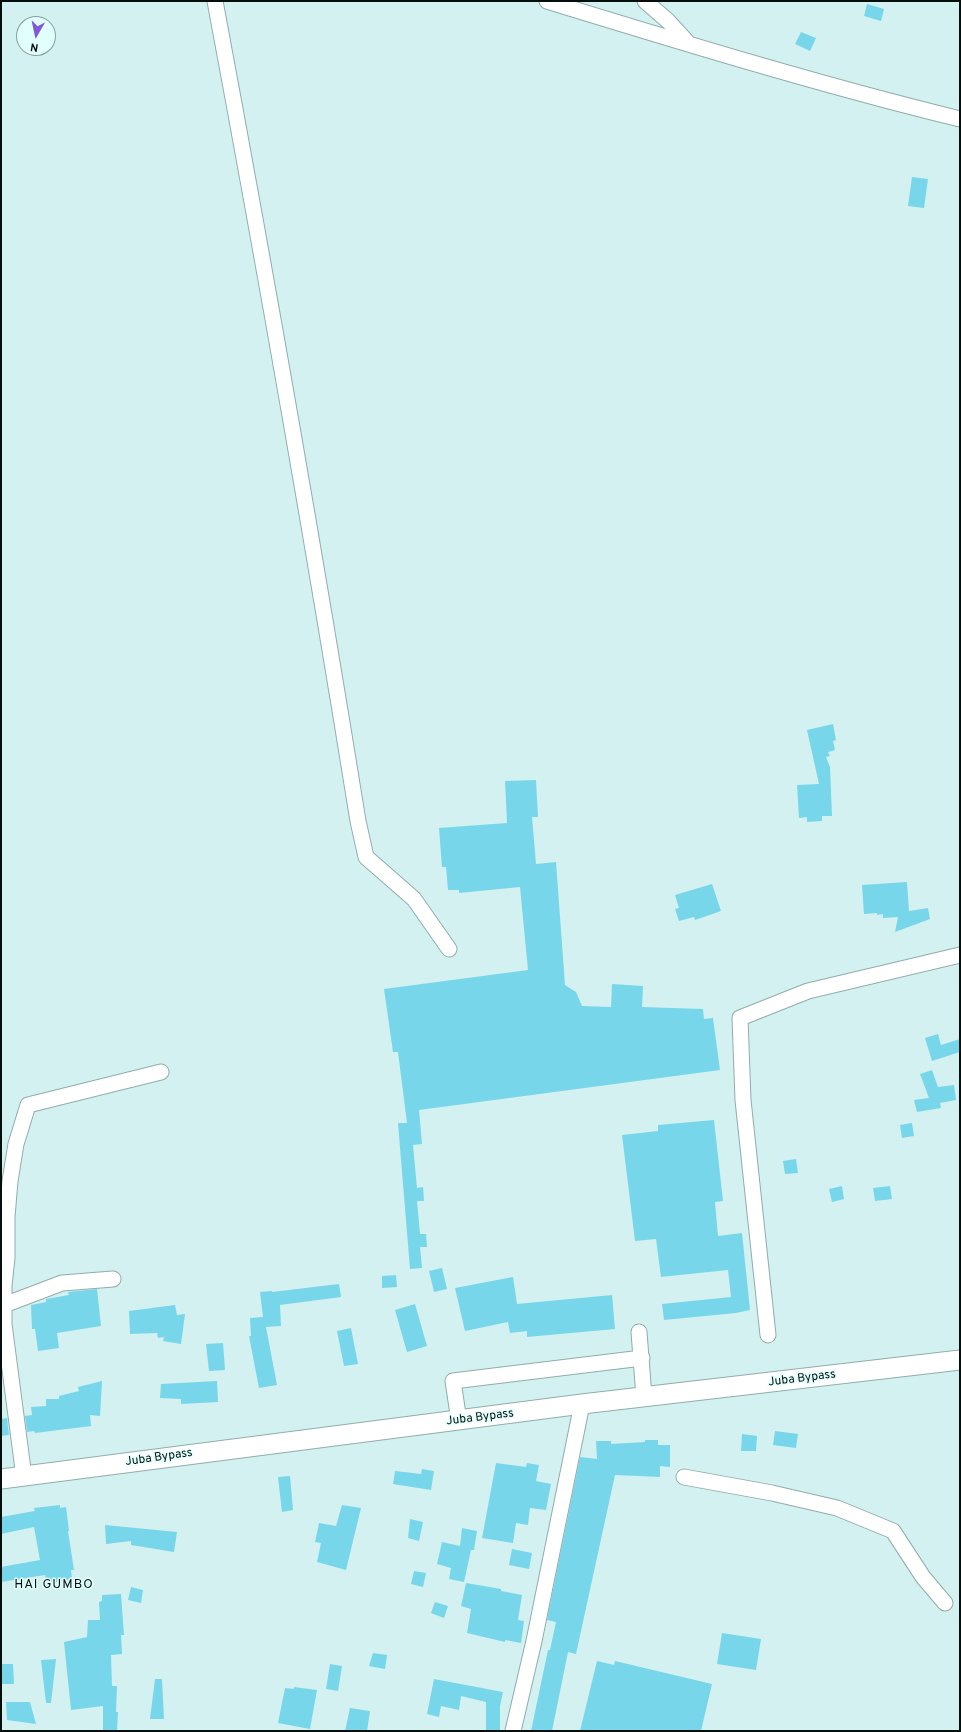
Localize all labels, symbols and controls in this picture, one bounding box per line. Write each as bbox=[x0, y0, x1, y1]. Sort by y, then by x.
north arrow bbox=[16, 16, 56, 56]
text: N bbox=[29, 39, 39, 54]
street label: Juba Bypass bbox=[767, 1368, 837, 1390]
street label: Juba Bypass bbox=[445, 1407, 515, 1429]
street label: Juba Bypass bbox=[124, 1446, 194, 1470]
district label: HAI GUMBO bbox=[14, 1577, 94, 1593]

